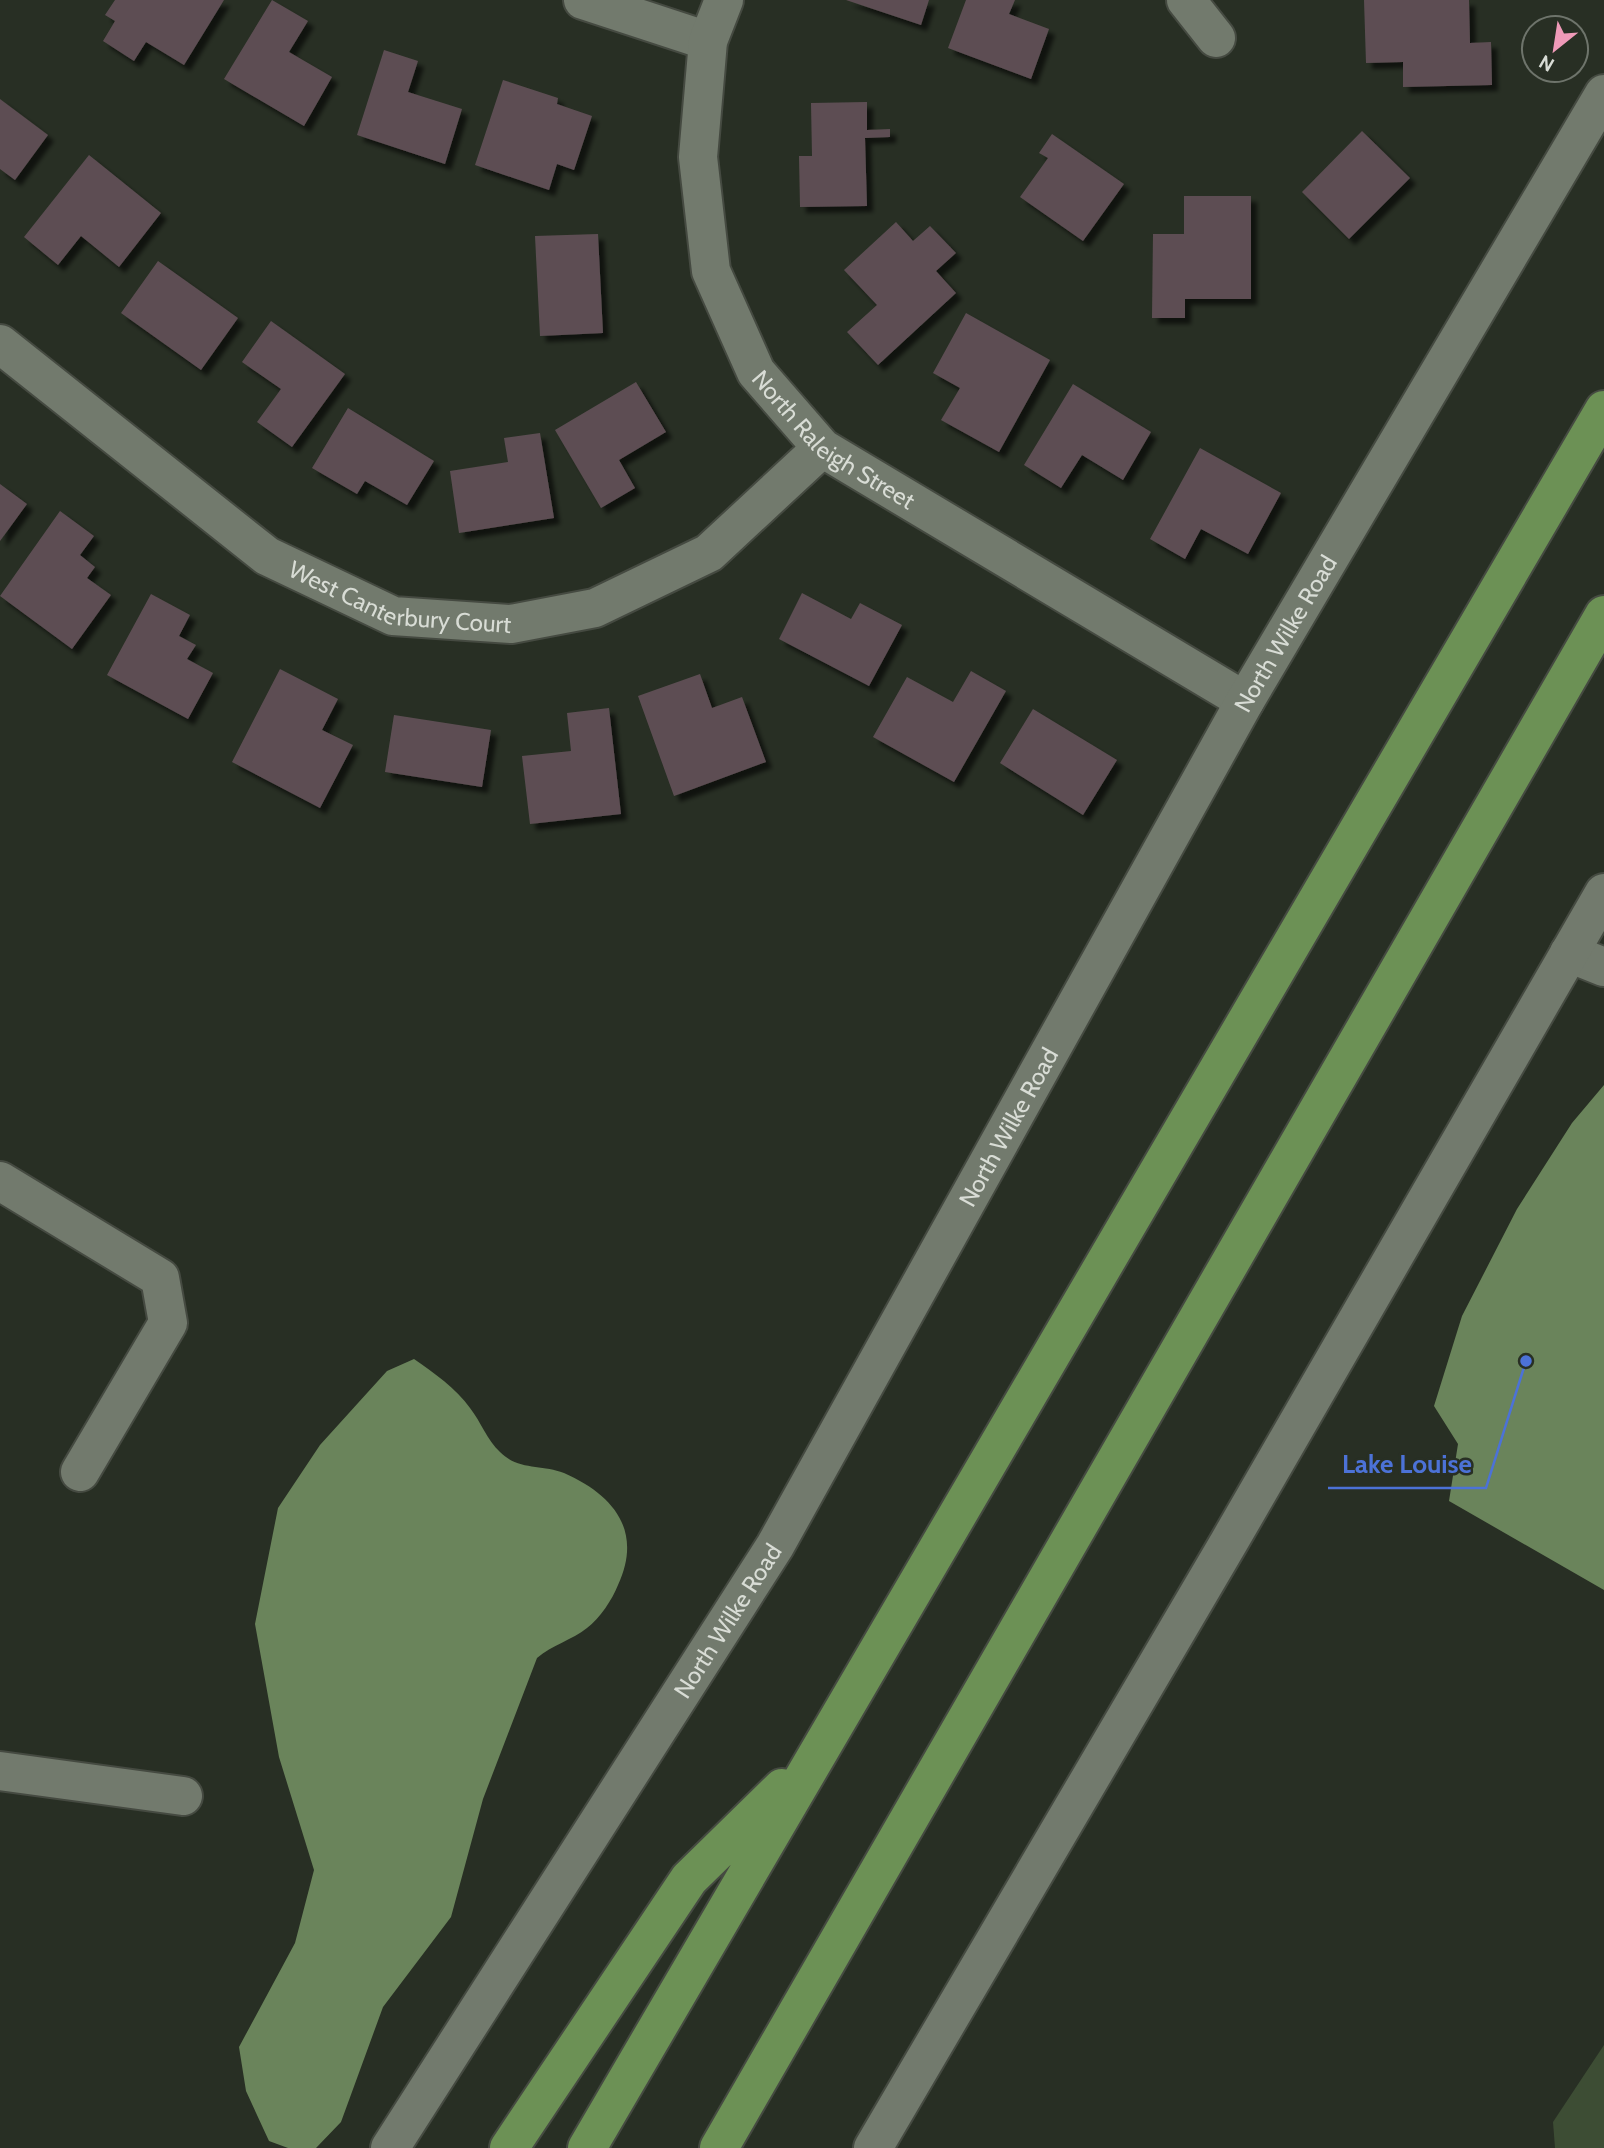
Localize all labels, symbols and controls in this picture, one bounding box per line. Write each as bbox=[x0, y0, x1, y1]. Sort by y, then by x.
north arrow bbox=[1520, 14, 1590, 84]
text: N bbox=[1535, 50, 1558, 77]
street label: North Raleigh Street bbox=[746, 364, 920, 515]
street label: North Wilke Road bbox=[1227, 550, 1343, 717]
street label: West Canterbury Court bbox=[284, 554, 512, 638]
street label: North Wilke Road bbox=[952, 1043, 1064, 1212]
callout: Lake Louise bbox=[1328, 1441, 1486, 1488]
text: Lake Louise bbox=[1342, 1448, 1472, 1480]
street label: North Wilke Road bbox=[667, 1538, 787, 1703]

